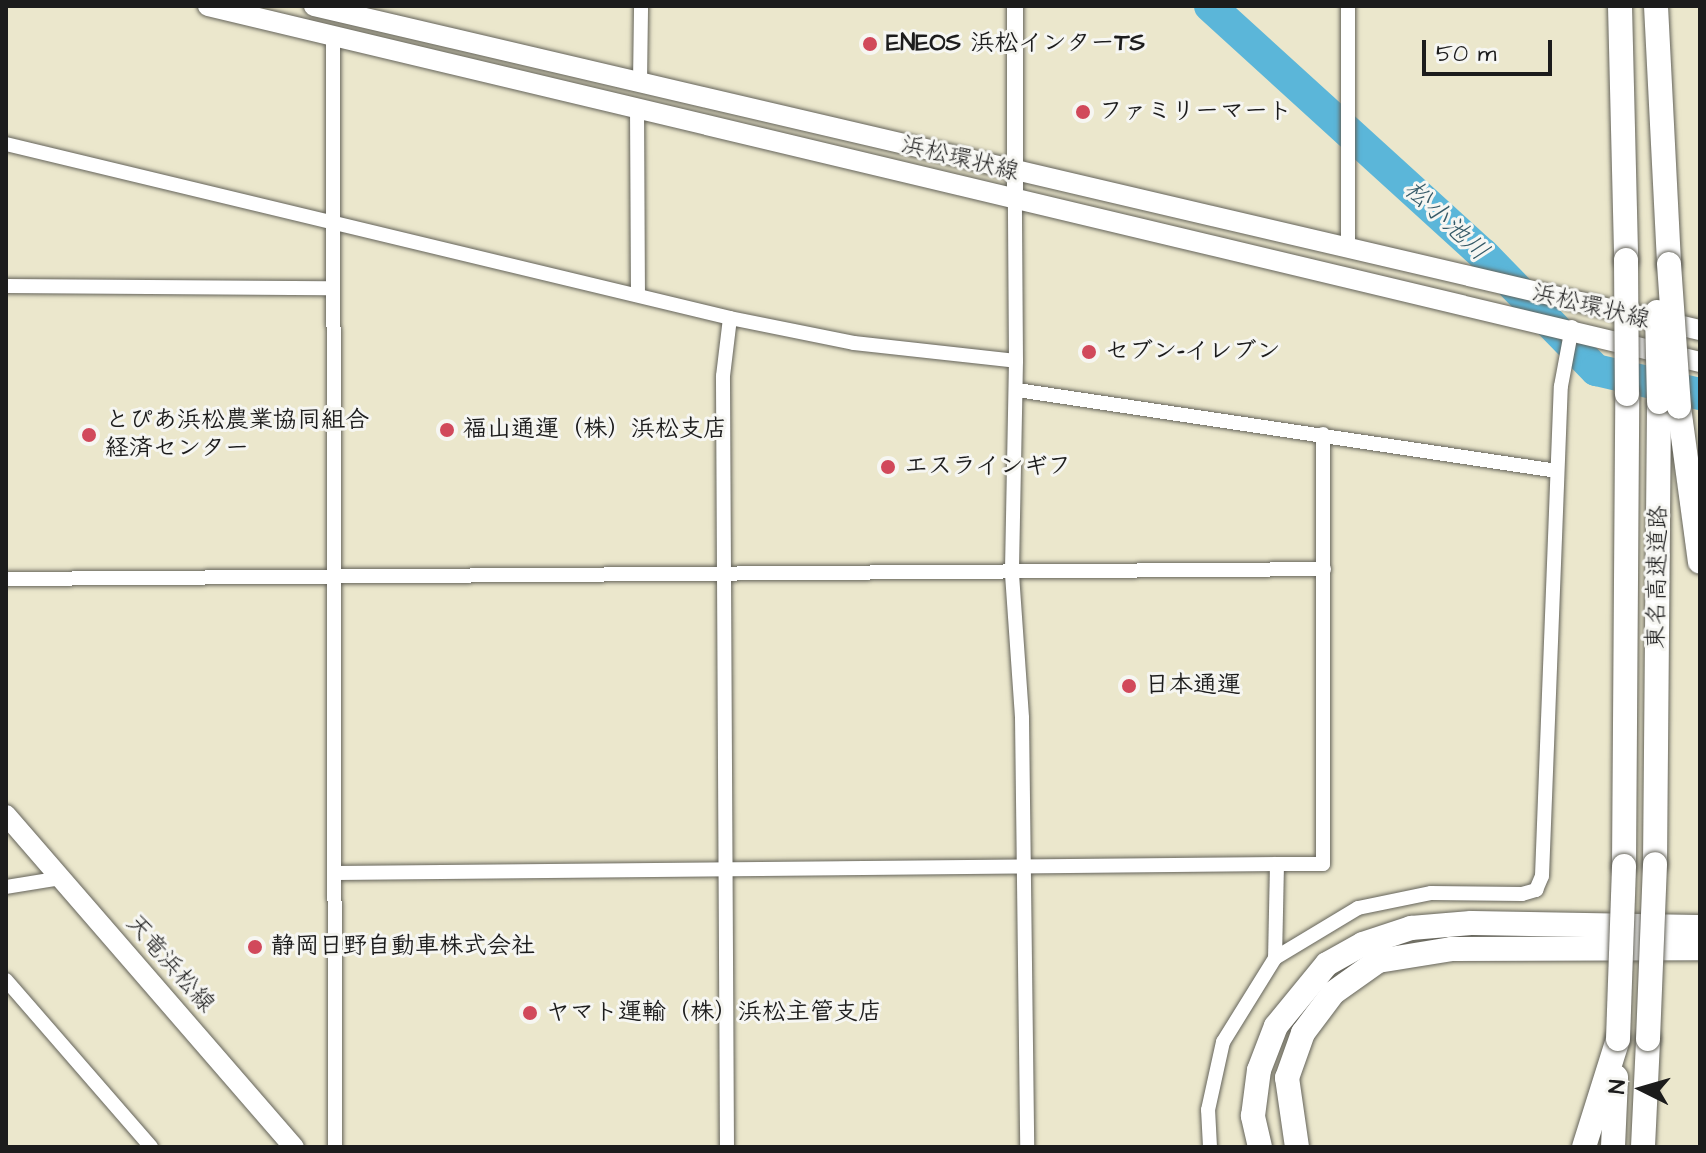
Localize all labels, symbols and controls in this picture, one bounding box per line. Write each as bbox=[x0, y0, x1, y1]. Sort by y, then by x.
scale bar bbox=[1426, 24, 1556, 74]
place label: ENEOS 浜松インターTS bbox=[886, 30, 1145, 58]
marker: ENEOS 浜松インターTS bbox=[861, 35, 879, 53]
text: 50 m bbox=[1436, 37, 1496, 71]
place label: ファミリーマート bbox=[1099, 98, 1291, 126]
marker: ファミリーマート bbox=[1074, 103, 1092, 121]
street label: 浜松環状線 bbox=[898, 131, 1022, 187]
water label: 松小池川 bbox=[1397, 174, 1495, 268]
street label: 浜松環状線 bbox=[1529, 279, 1653, 335]
place label: セブン-イレブン bbox=[1105, 338, 1280, 366]
marker: セブン-イレブン bbox=[1080, 343, 1098, 361]
place label: とぴあ浜松農業協同組合 経済センター bbox=[105, 407, 369, 463]
place label: 福山通運（株）浜松支店 bbox=[463, 416, 727, 444]
marker: 福山通運（株）浜松支店 bbox=[438, 421, 456, 439]
marker: とぴあ浜松農業協同組合 経済センター bbox=[80, 426, 98, 444]
place label: エスラインギフ bbox=[904, 453, 1072, 481]
marker: エスラインギフ bbox=[879, 458, 897, 476]
street label: 東名高速道路 bbox=[1642, 505, 1674, 649]
place label: 日本通運 bbox=[1145, 672, 1241, 700]
marker: 日本通運 bbox=[1120, 677, 1138, 695]
street label: 天竜浜松線 bbox=[120, 909, 220, 1019]
place label: 静岡日野自動車株式会社 bbox=[271, 933, 535, 961]
marker: 静岡日野自動車株式会社 bbox=[246, 938, 264, 956]
place label: ヤマト運輸（株）浜松主管支店 bbox=[546, 999, 882, 1027]
marker: ヤマト運輸（株）浜松主管支店 bbox=[521, 1004, 539, 1022]
north arrow bbox=[1602, 1049, 1682, 1129]
text: N bbox=[1602, 1079, 1634, 1095]

